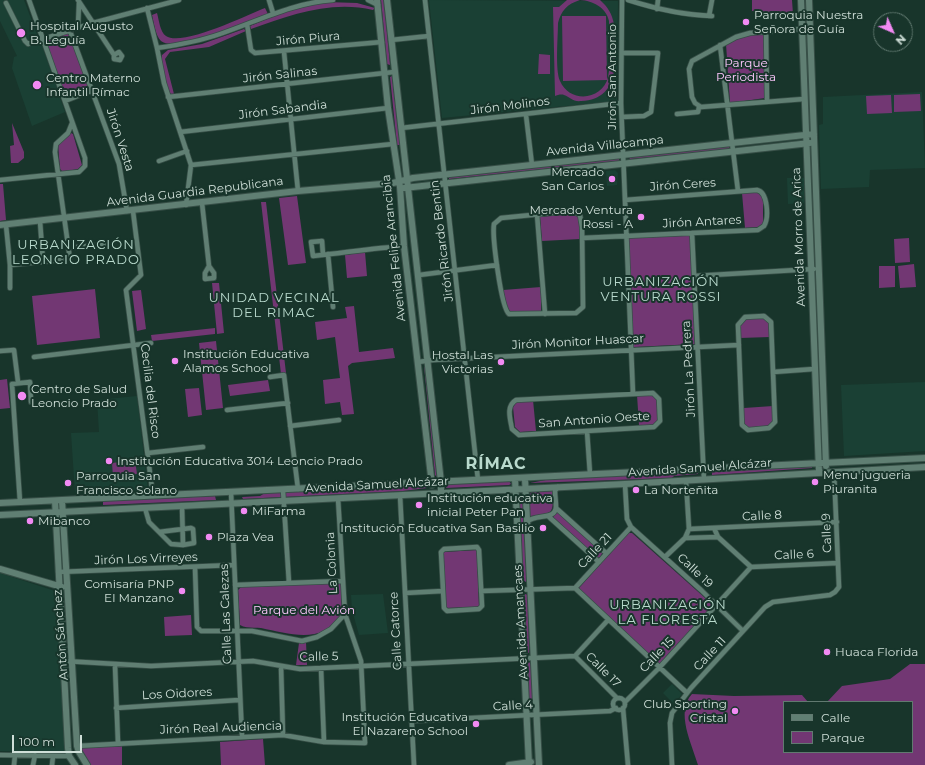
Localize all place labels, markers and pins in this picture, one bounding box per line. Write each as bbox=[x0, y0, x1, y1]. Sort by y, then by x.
place label: Parroquia Nuestra Señora de Guía bbox=[754, 8, 863, 36]
marker: Parroquia Nuestra Señora de Guía bbox=[741, 17, 751, 27]
place label: Hospital Augusto B. Leguía bbox=[30, 19, 133, 47]
marker: Hospital Augusto B. Leguía bbox=[15, 27, 27, 39]
place label: Centro Materno Infantil Rímac bbox=[46, 71, 141, 99]
marker: Centro Materno Infantil Rímac bbox=[31, 79, 43, 91]
place label: Mercado San Carlos bbox=[541, 165, 604, 193]
marker: Mercado San Carlos bbox=[607, 174, 617, 184]
place label: Mercado Ventura Rossi - A bbox=[530, 203, 633, 231]
marker: Mercado Ventura Rossi - A bbox=[636, 212, 646, 222]
place label: Institución Educativa Alamos School bbox=[183, 347, 310, 375]
place label: Hostal Las Victorias bbox=[432, 348, 493, 376]
marker: Institución Educativa Alamos School bbox=[170, 356, 180, 366]
marker: Hostal Las Victorias bbox=[496, 357, 506, 367]
place label: Centro de Salud Leoncio Prado bbox=[31, 382, 127, 410]
marker: Centro de Salud Leoncio Prado bbox=[16, 390, 28, 402]
place label: Institución Educativa 3014 Leoncio Prado bbox=[117, 454, 363, 468]
marker: Institución Educativa 3014 Leoncio Prado bbox=[104, 456, 114, 466]
place label: Menu jugueria Piuranita bbox=[823, 468, 911, 496]
place label: Parroquia San Francisco Solano bbox=[76, 469, 177, 497]
marker: Menu jugueria Piuranita bbox=[810, 477, 820, 487]
marker: Parroquia San Francisco Solano bbox=[63, 478, 73, 488]
place label: La Norteñita bbox=[644, 483, 718, 497]
marker: La Norteñita bbox=[631, 485, 641, 495]
place label: Institución educativa inicial Peter Pan bbox=[427, 491, 553, 519]
marker: Institución educativa inicial Peter Pan bbox=[414, 500, 424, 510]
place label: MiFarma bbox=[252, 504, 306, 518]
marker: MiFarma bbox=[239, 506, 249, 516]
place label: Mibanco bbox=[38, 514, 90, 528]
marker: Mibanco bbox=[25, 516, 35, 526]
place label: Institución Educativa San Basilio bbox=[340, 521, 535, 535]
marker: Institución Educativa San Basilio bbox=[538, 523, 548, 533]
place label: Plaza Vea bbox=[217, 530, 274, 544]
marker: Plaza Vea bbox=[204, 532, 214, 542]
place label: Comisaría PNP El Manzano bbox=[84, 577, 174, 605]
marker: Comisaría PNP El Manzano bbox=[177, 586, 187, 596]
place label: Huaca Florida bbox=[835, 645, 918, 659]
marker: Huaca Florida bbox=[822, 647, 832, 657]
place label: Club Sporting Cristal bbox=[643, 697, 727, 725]
marker: Club Sporting Cristal bbox=[730, 706, 740, 716]
place label: Institución Educativa El Nazareno School bbox=[341, 710, 468, 738]
marker: Institución Educativa El Nazareno School bbox=[471, 719, 481, 729]

